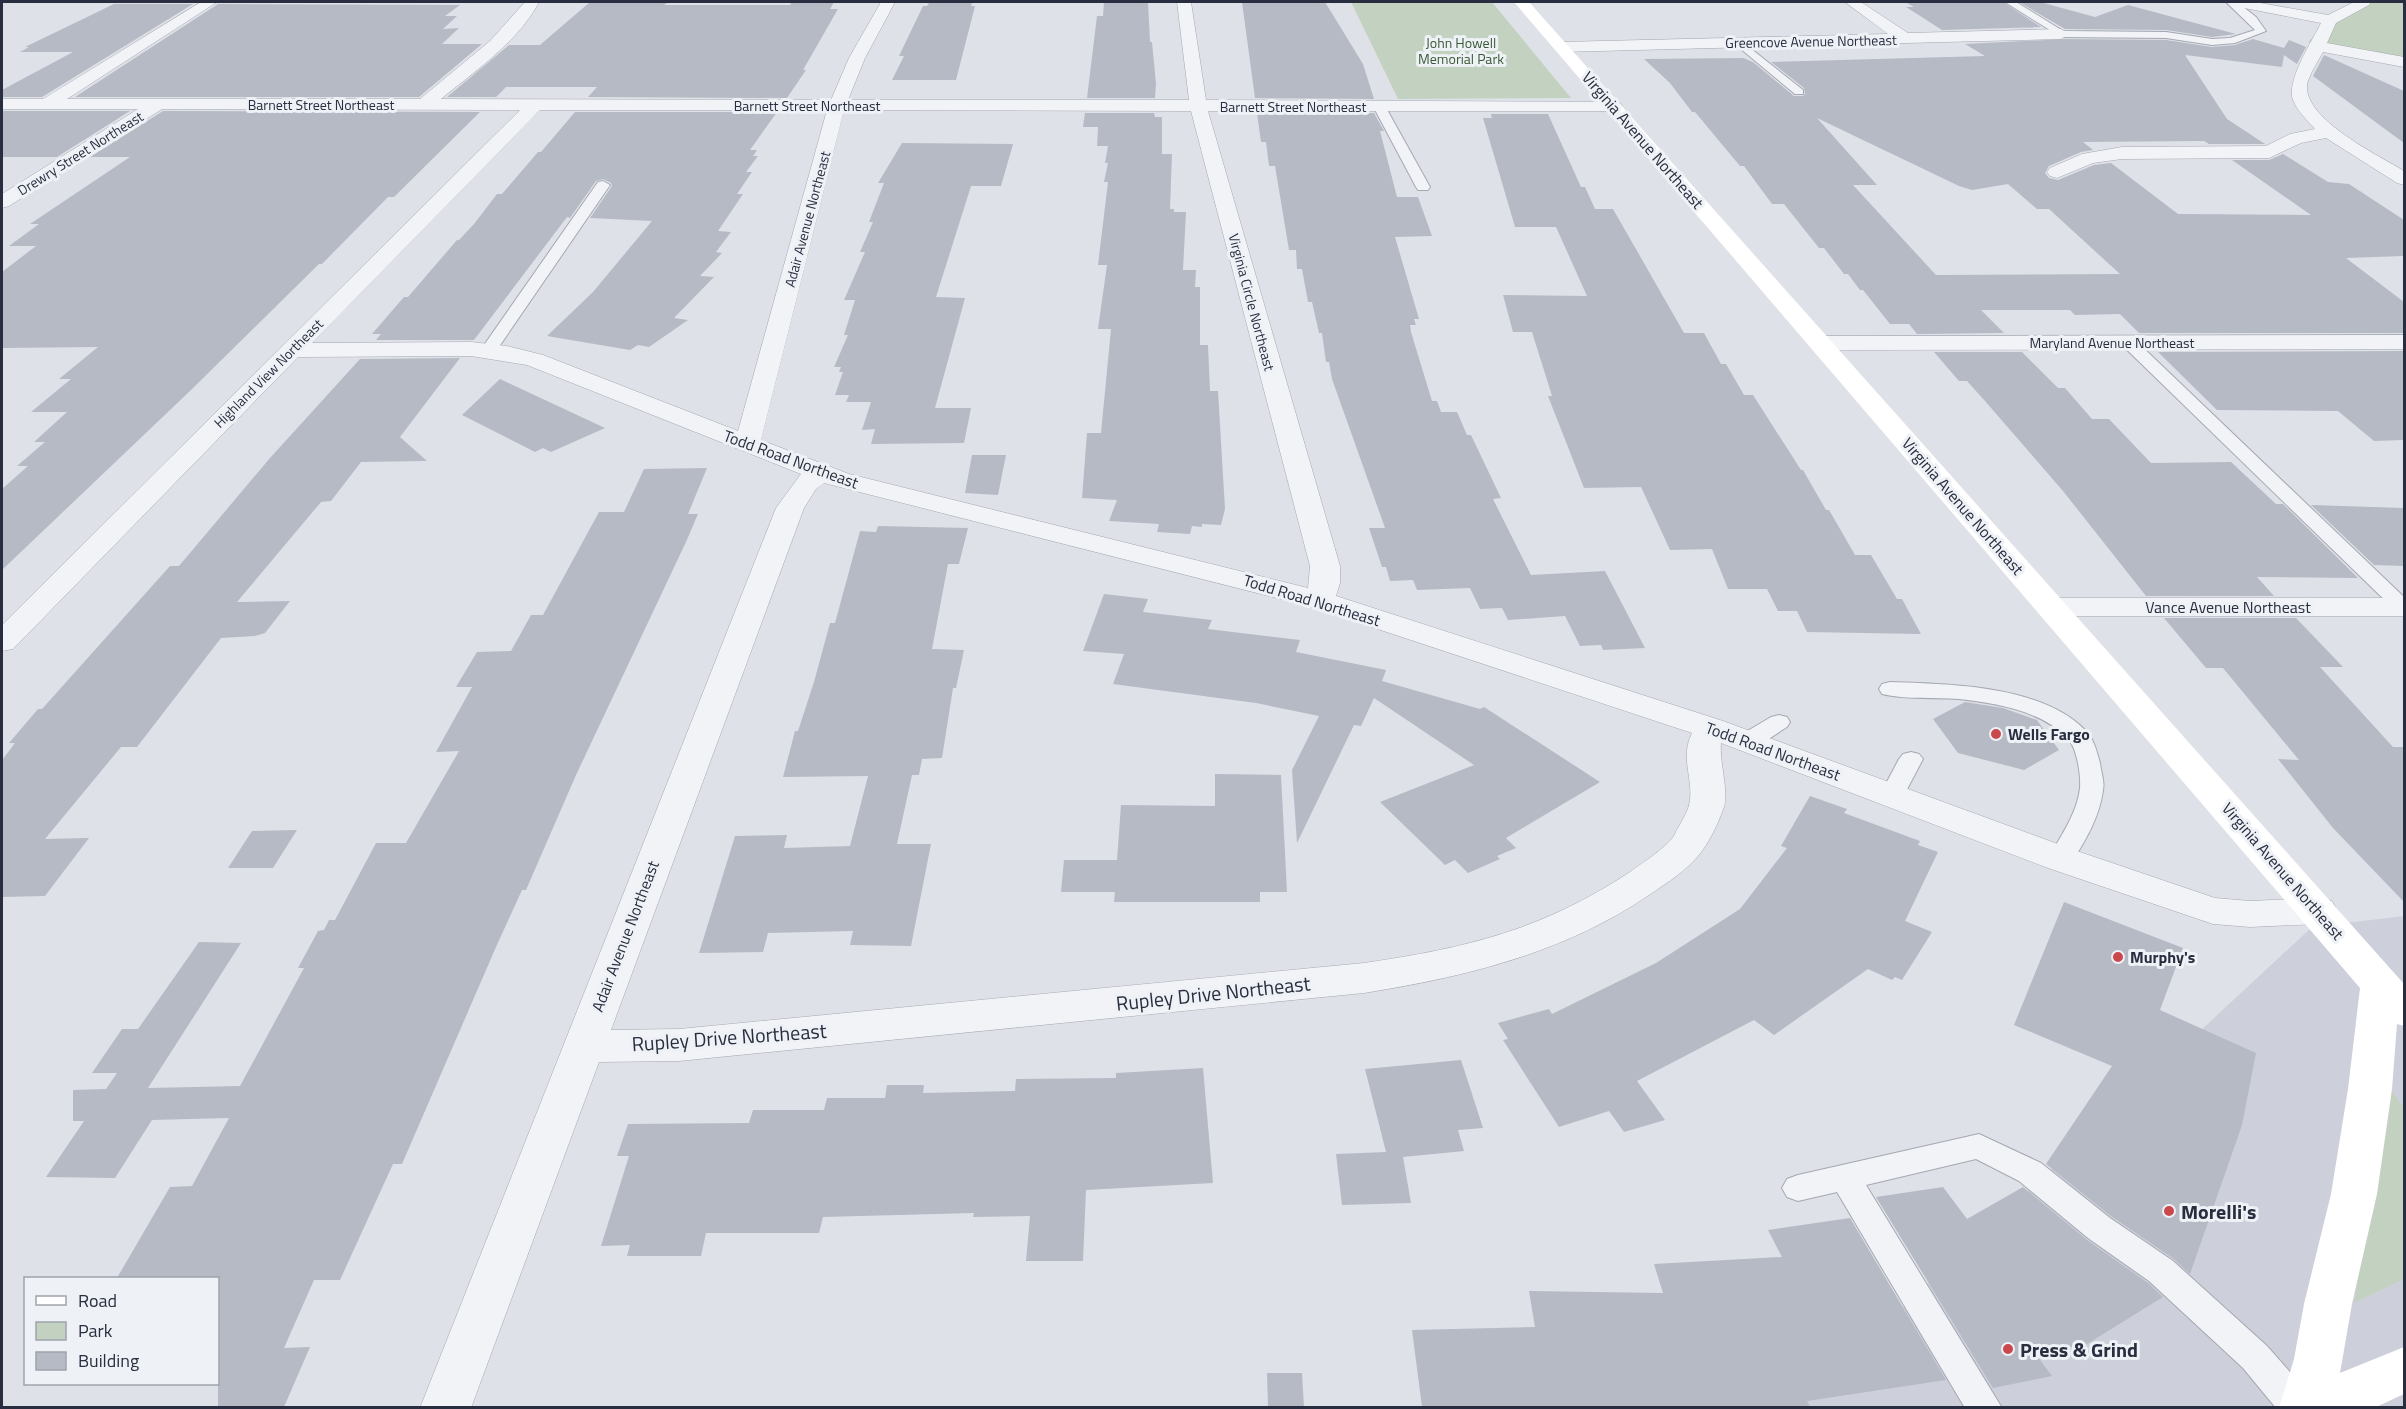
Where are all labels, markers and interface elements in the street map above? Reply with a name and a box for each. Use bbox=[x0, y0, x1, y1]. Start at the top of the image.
street label: Greencove Avenue Northeast bbox=[1725, 29, 1897, 53]
park label: John Howell Memorial Park bbox=[1418, 32, 1504, 69]
street label: Virginia Avenue Northeast bbox=[1576, 66, 1710, 214]
street label: Barnett Street Northeast bbox=[248, 94, 394, 115]
street label: Barnett Street Northeast bbox=[734, 95, 880, 116]
street label: Barnett Street Northeast bbox=[1220, 96, 1366, 117]
street label: Drewry Street Northeast bbox=[13, 106, 147, 200]
street label: Adair Avenue Northeast bbox=[779, 149, 835, 289]
street label: Virginia Circle Northeast bbox=[1224, 231, 1280, 373]
street label: Highland View Northeast bbox=[209, 314, 327, 432]
street label: Maryland Avenue Northeast bbox=[2029, 332, 2195, 353]
street label: Todd Road Northeast bbox=[720, 423, 862, 495]
street label: Virginia Avenue Northeast bbox=[1896, 432, 2030, 580]
street label: Todd Road Northeast bbox=[1241, 568, 1384, 632]
street label: Vance Avenue Northeast bbox=[2145, 595, 2311, 619]
street label: Todd Road Northeast bbox=[1702, 715, 1844, 787]
place label: Wells Fargo bbox=[2008, 722, 2090, 746]
marker: Wells Fargo bbox=[1989, 727, 2003, 741]
street label: Virginia Avenue Northeast bbox=[2216, 797, 2350, 945]
street label: Adair Avenue Northeast bbox=[585, 857, 665, 1015]
place label: Murphy's bbox=[2130, 945, 2195, 969]
marker: Murphy's bbox=[2111, 950, 2125, 964]
street label: Rupley Drive Northeast bbox=[1114, 967, 1312, 1019]
street label: Rupley Drive Northeast bbox=[631, 1015, 827, 1059]
place label: Morelli's bbox=[2181, 1196, 2257, 1227]
marker: Morelli's bbox=[2162, 1204, 2176, 1218]
legend bbox=[24, 1277, 219, 1385]
text: Road bbox=[78, 1287, 117, 1314]
text: Park bbox=[78, 1317, 113, 1344]
place label: Press & Grind bbox=[2020, 1334, 2138, 1365]
marker: Press & Grind bbox=[2001, 1342, 2015, 1356]
text: Building bbox=[78, 1347, 139, 1374]

